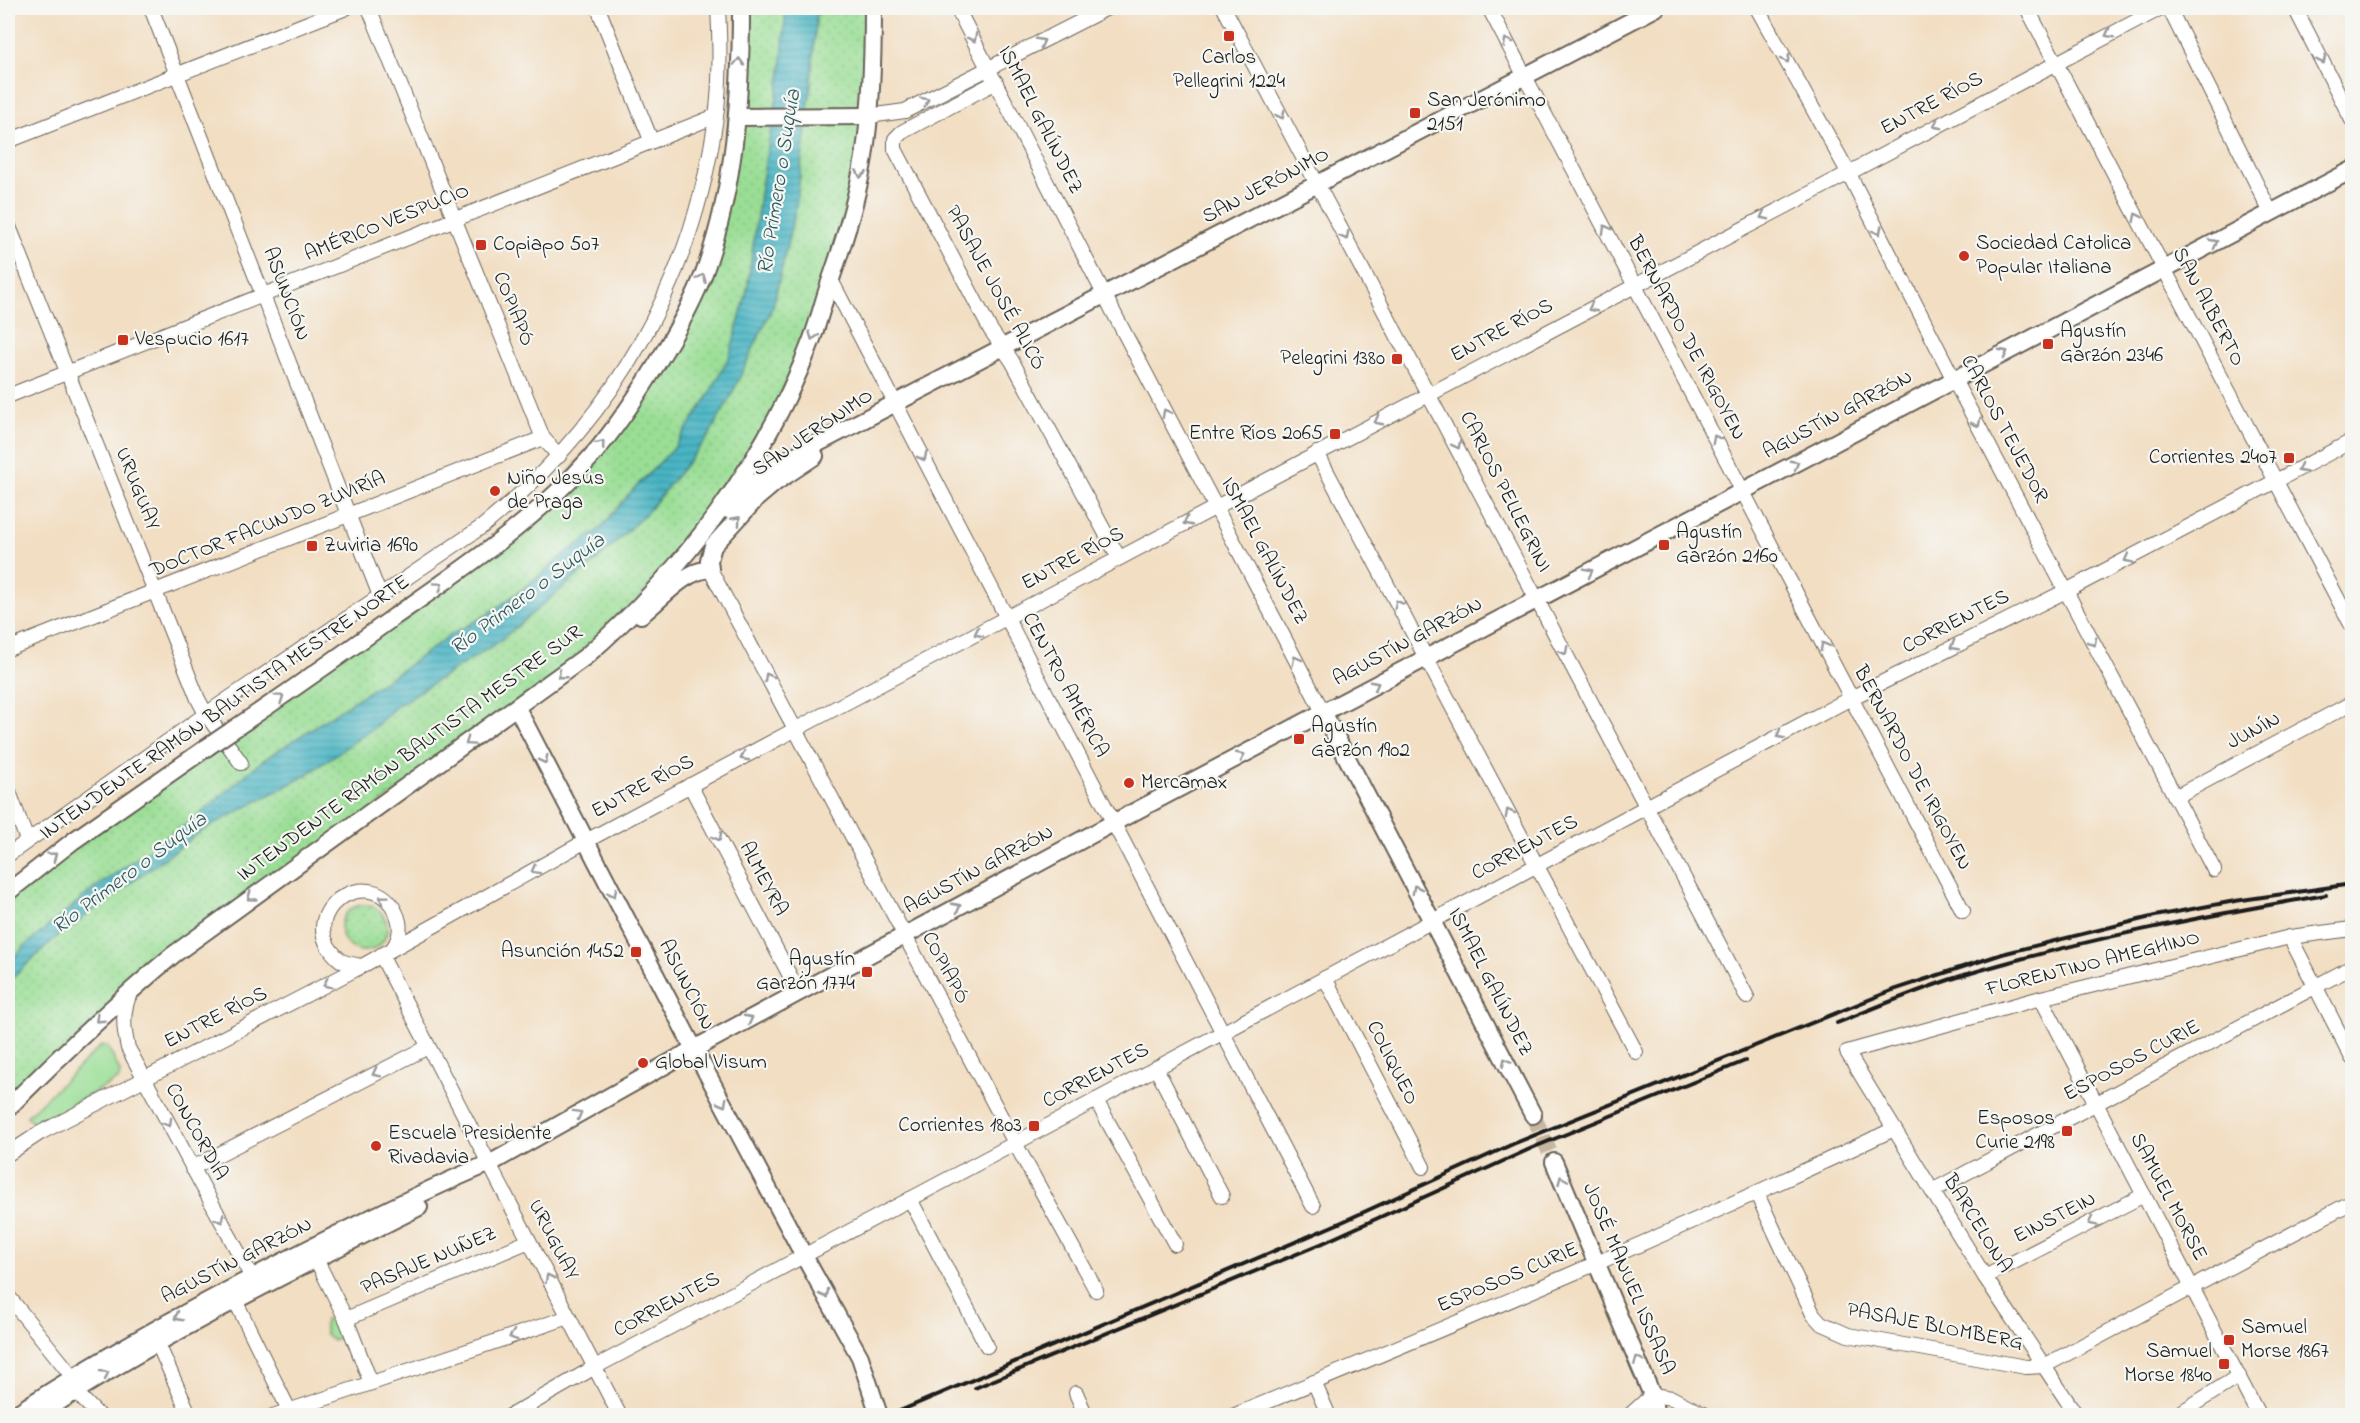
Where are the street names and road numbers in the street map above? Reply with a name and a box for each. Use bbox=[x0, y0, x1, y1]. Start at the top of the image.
street label: ISMAEL GALÍNDEZ bbox=[990, 41, 1090, 199]
street label: ENTRE RÍOS bbox=[1875, 64, 1989, 144]
street label: SAN JERÓNIMO bbox=[1197, 140, 1335, 232]
street label: AMÉRICO VESPUCIO bbox=[300, 176, 474, 270]
street label: PASAJE JOSÉ ALICÓ bbox=[937, 200, 1053, 376]
street label: BERNARDO DE IRIGOYEN bbox=[1619, 229, 1753, 446]
street label: SAN ALBERTO bbox=[2164, 242, 2252, 372]
street label: ASUNCIÓN bbox=[254, 243, 318, 345]
street label: COPIAPÓ bbox=[484, 267, 542, 351]
street label: ENTRE RÍOS bbox=[1445, 291, 1559, 371]
street label: CARLOS TEJEDOR bbox=[1952, 350, 2056, 509]
street label: AGUSTÍN GARZÓN bbox=[1758, 363, 1918, 467]
street label: SAN JERÓNIMO bbox=[747, 381, 879, 485]
street label: CARLOS PELLEGRINI bbox=[1451, 406, 1559, 578]
street label: URUGUAY bbox=[107, 443, 167, 535]
street label: DOCTOR FACUNDO ZUVIRÍA bbox=[145, 464, 390, 586]
street label: ISMAEL GALÍNDEZ bbox=[1213, 472, 1315, 630]
street label: ENTRE RÍOS bbox=[1016, 519, 1130, 599]
street label: INTENDENTE RAMÓN BAUTISTA MESTRE NORTE bbox=[34, 568, 416, 848]
street label: CORRIENTES bbox=[1897, 582, 2015, 662]
street label: AGUSTÍN GARZÓN bbox=[1328, 590, 1488, 694]
street label: CENTRO AMÉRICA bbox=[1014, 607, 1116, 763]
street label: INTENDENTE RAMÓN BAUTISTA MESTRE SUR bbox=[231, 618, 589, 890]
street label: BERNARDO DE IRIGOYEN bbox=[1845, 659, 1979, 876]
street label: JUNÍN bbox=[2222, 704, 2286, 758]
street label: ENTRE RÍOS bbox=[586, 747, 700, 827]
street label: CORRIENTES bbox=[1466, 807, 1584, 889]
street label: AGUSTÍN GARZÓN bbox=[899, 818, 1059, 922]
street label: ALMEYRA bbox=[731, 836, 795, 922]
street label: ISMAEL GALÍNDEZ bbox=[1440, 903, 1540, 1061]
street label: FLORENTINO AMEGHINO bbox=[1982, 923, 2203, 1005]
street label: COPIAPÓ bbox=[913, 926, 977, 1010]
street label: ASUNCIÓN bbox=[650, 934, 722, 1036]
street label: ENTRE RÍOS bbox=[159, 979, 273, 1057]
street label: ESPOSOS CURIE bbox=[2058, 1012, 2206, 1110]
street label: COLIQUEO bbox=[1358, 1016, 1426, 1110]
street label: CORRIENTES bbox=[1037, 1035, 1155, 1117]
street label: CONCORDIA bbox=[157, 1078, 235, 1186]
street label: SAMUEL MORSE bbox=[2122, 1128, 2214, 1266]
street label: BARCELONA bbox=[1934, 1168, 2019, 1279]
street label: JOSÉ MANUEL ISSASA bbox=[1574, 1178, 1682, 1380]
street label: EINSTEIN bbox=[2008, 1184, 2102, 1252]
street label: URUGUAY bbox=[520, 1194, 586, 1286]
street label: AGUSTÍN GARZÓN bbox=[156, 1210, 318, 1312]
street label: PASAJE NUÑEZ bbox=[357, 1219, 501, 1303]
street label: ESPOSOS CURIE bbox=[1433, 1235, 1583, 1321]
street label: CORRIENTES bbox=[608, 1264, 726, 1346]
street label: PASAJE BLOMBERG bbox=[1844, 1295, 2026, 1359]

